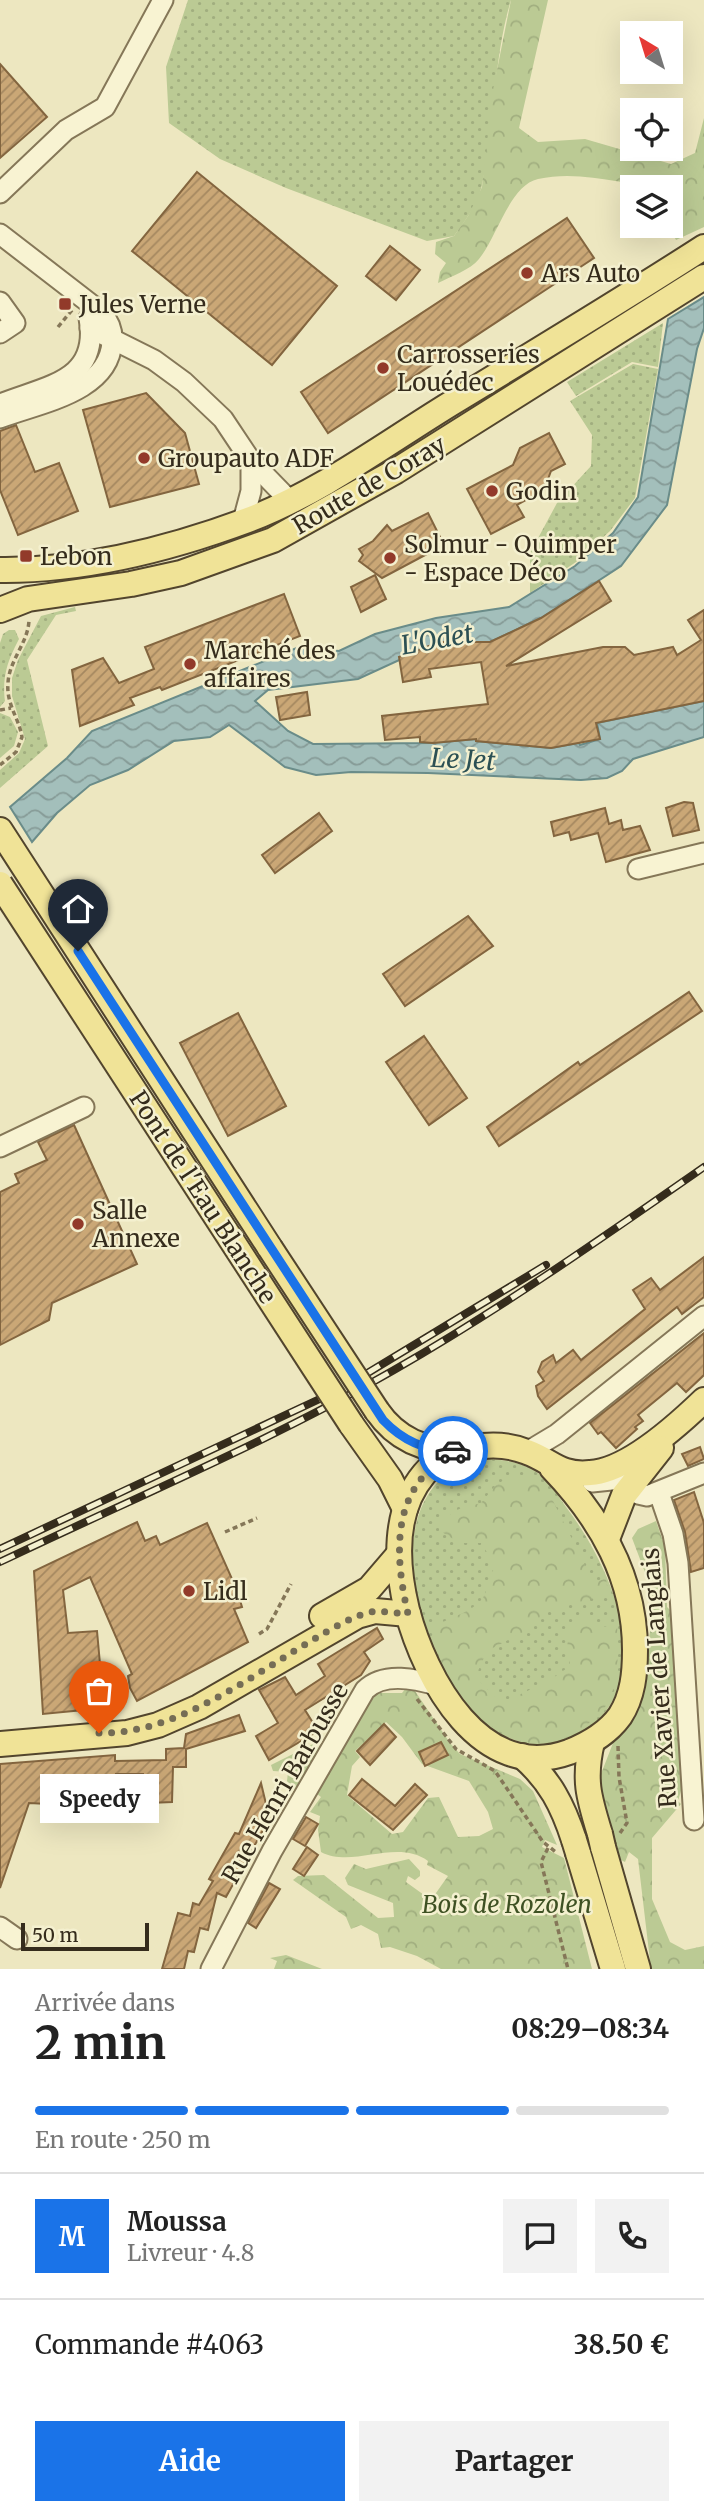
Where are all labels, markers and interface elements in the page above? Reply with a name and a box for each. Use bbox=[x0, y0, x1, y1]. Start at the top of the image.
north arrow bbox=[620, 21, 682, 84]
map controls bbox=[620, 21, 683, 238]
button: locate bbox=[620, 98, 683, 161]
button: layers bbox=[620, 175, 683, 238]
place label: Ars Auto bbox=[540, 258, 640, 289]
marker: Ars Auto bbox=[519, 265, 535, 281]
place label: Jules Verne bbox=[78, 289, 206, 320]
marker: Jules Verne bbox=[57, 296, 73, 312]
place label: Carrosseries Louédec bbox=[397, 339, 540, 398]
marker: Carrosseries Louédec bbox=[375, 360, 391, 376]
street label: Route de Coray bbox=[287, 429, 451, 541]
place label: Groupauto ADF bbox=[158, 443, 334, 474]
marker: Groupauto ADF bbox=[136, 450, 152, 466]
place label: Godin bbox=[506, 476, 577, 507]
marker: Godin bbox=[484, 483, 500, 499]
place label: Solmur - Quimper - Espace Déco bbox=[404, 529, 617, 588]
place label: Lebon bbox=[40, 541, 113, 572]
marker: Lebon bbox=[18, 548, 34, 564]
marker: Solmur - Quimper - Espace Déco bbox=[382, 550, 398, 566]
water label: L'Odet bbox=[398, 616, 477, 662]
place label: Marché des affaires bbox=[204, 635, 336, 694]
marker: Marché des affaires bbox=[182, 656, 198, 672]
water label: Le Jet bbox=[430, 741, 497, 777]
pin bbox=[48, 879, 108, 951]
icon: home bbox=[59, 890, 97, 928]
street label: Pont de l'Eau Blanche bbox=[123, 1085, 283, 1309]
place label: Salle Annexe bbox=[91, 1195, 180, 1254]
marker: Salle Annexe bbox=[70, 1216, 86, 1232]
courier bbox=[418, 1416, 488, 1486]
icon: car bbox=[434, 1432, 472, 1470]
street label: Rue Xavier de Langlais bbox=[634, 1547, 684, 1809]
place label: Lidl bbox=[203, 1576, 247, 1607]
marker: Lidl bbox=[181, 1583, 197, 1599]
pin bbox=[69, 1661, 129, 1733]
icon: bag bbox=[80, 1672, 118, 1710]
street label: Rue Henri Barbusse bbox=[215, 1677, 355, 1889]
callout: Speedy bbox=[40, 1775, 158, 1824]
text: Speedy bbox=[59, 1784, 140, 1813]
park label: Bois de Rozolen bbox=[422, 1889, 592, 1920]
scale bar bbox=[21, 1920, 149, 1952]
text: 50 m bbox=[32, 1923, 78, 1947]
text: Arrivée dans bbox=[35, 1988, 175, 2017]
text: 08:29–08:34 bbox=[511, 2012, 669, 2045]
text: 2 min bbox=[35, 2014, 166, 2072]
text: En route · 250 m bbox=[35, 2125, 211, 2154]
button: chat bbox=[503, 2199, 577, 2273]
button: phone bbox=[595, 2199, 669, 2273]
text: Moussa bbox=[127, 2205, 227, 2238]
text: M bbox=[59, 2220, 85, 2253]
text: Livreur · 4.8 bbox=[127, 2238, 255, 2267]
text: Commande #4063 bbox=[35, 2328, 264, 2361]
text: 38.50 € bbox=[574, 2328, 669, 2361]
button: Aide bbox=[35, 2421, 345, 2501]
button: Partager bbox=[359, 2421, 669, 2501]

